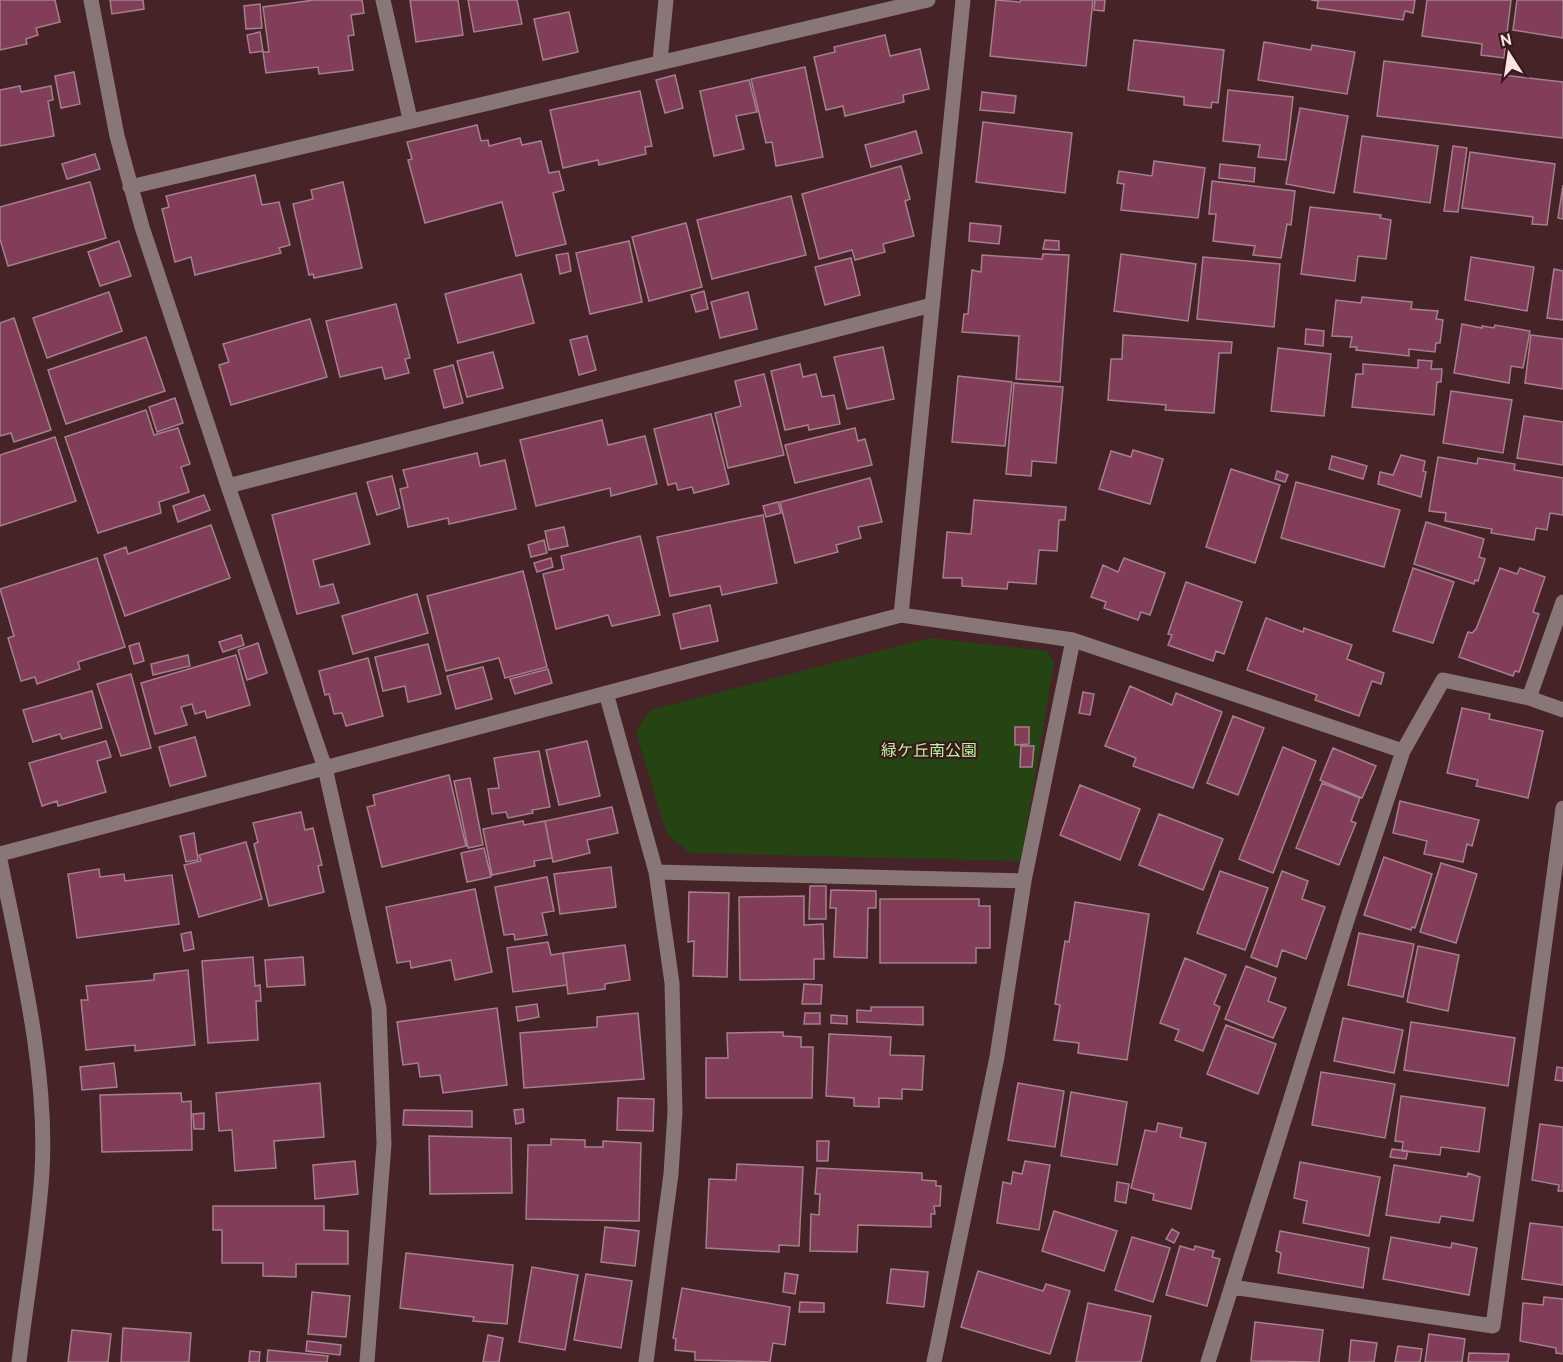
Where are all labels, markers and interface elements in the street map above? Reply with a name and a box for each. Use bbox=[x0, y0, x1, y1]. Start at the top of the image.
north arrow bbox=[1479, 24, 1539, 84]
text: N bbox=[1499, 30, 1514, 52]
park label: 緑ケ丘南公園 bbox=[881, 742, 977, 762]

